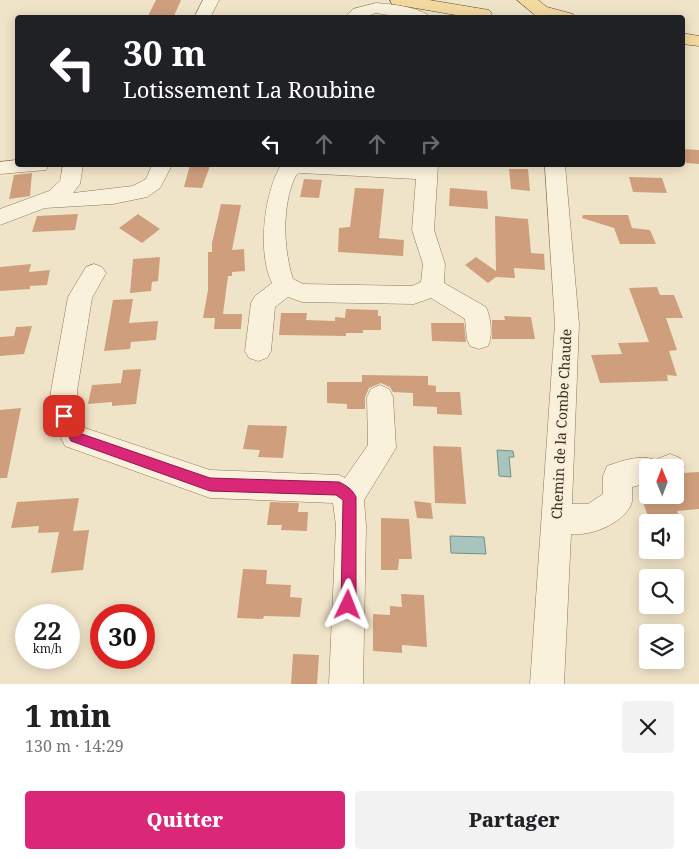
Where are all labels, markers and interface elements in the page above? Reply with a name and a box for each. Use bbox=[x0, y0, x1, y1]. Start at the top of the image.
text: 30 m bbox=[123, 29, 206, 76]
icon: left bbox=[40, 35, 105, 100]
text: Lotissement La Roubine bbox=[123, 74, 375, 104]
icon: left bbox=[257, 130, 285, 158]
icon: ahead bbox=[310, 130, 338, 158]
icon: ahead bbox=[363, 130, 391, 158]
icon: right bbox=[416, 130, 444, 158]
street label: Chemin de la Combe Chaude bbox=[547, 328, 575, 520]
pin bbox=[43, 395, 85, 437]
icon: arrive bbox=[50, 402, 78, 430]
north arrow bbox=[639, 459, 684, 504]
map controls bbox=[639, 459, 684, 669]
button: sound bbox=[639, 514, 684, 559]
button: search bbox=[639, 569, 684, 614]
position arrow bbox=[321, 578, 373, 630]
speed limit sign: 30 bbox=[90, 604, 155, 669]
text: 22 bbox=[33, 613, 62, 647]
button: layers bbox=[639, 624, 684, 669]
text: km/h bbox=[33, 640, 62, 657]
text: 1 min bbox=[25, 695, 111, 736]
button: close bbox=[622, 701, 674, 753]
text: 130 m · 14:29 bbox=[25, 735, 124, 757]
button: Quitter bbox=[25, 791, 345, 849]
button: Partager bbox=[355, 791, 674, 849]

